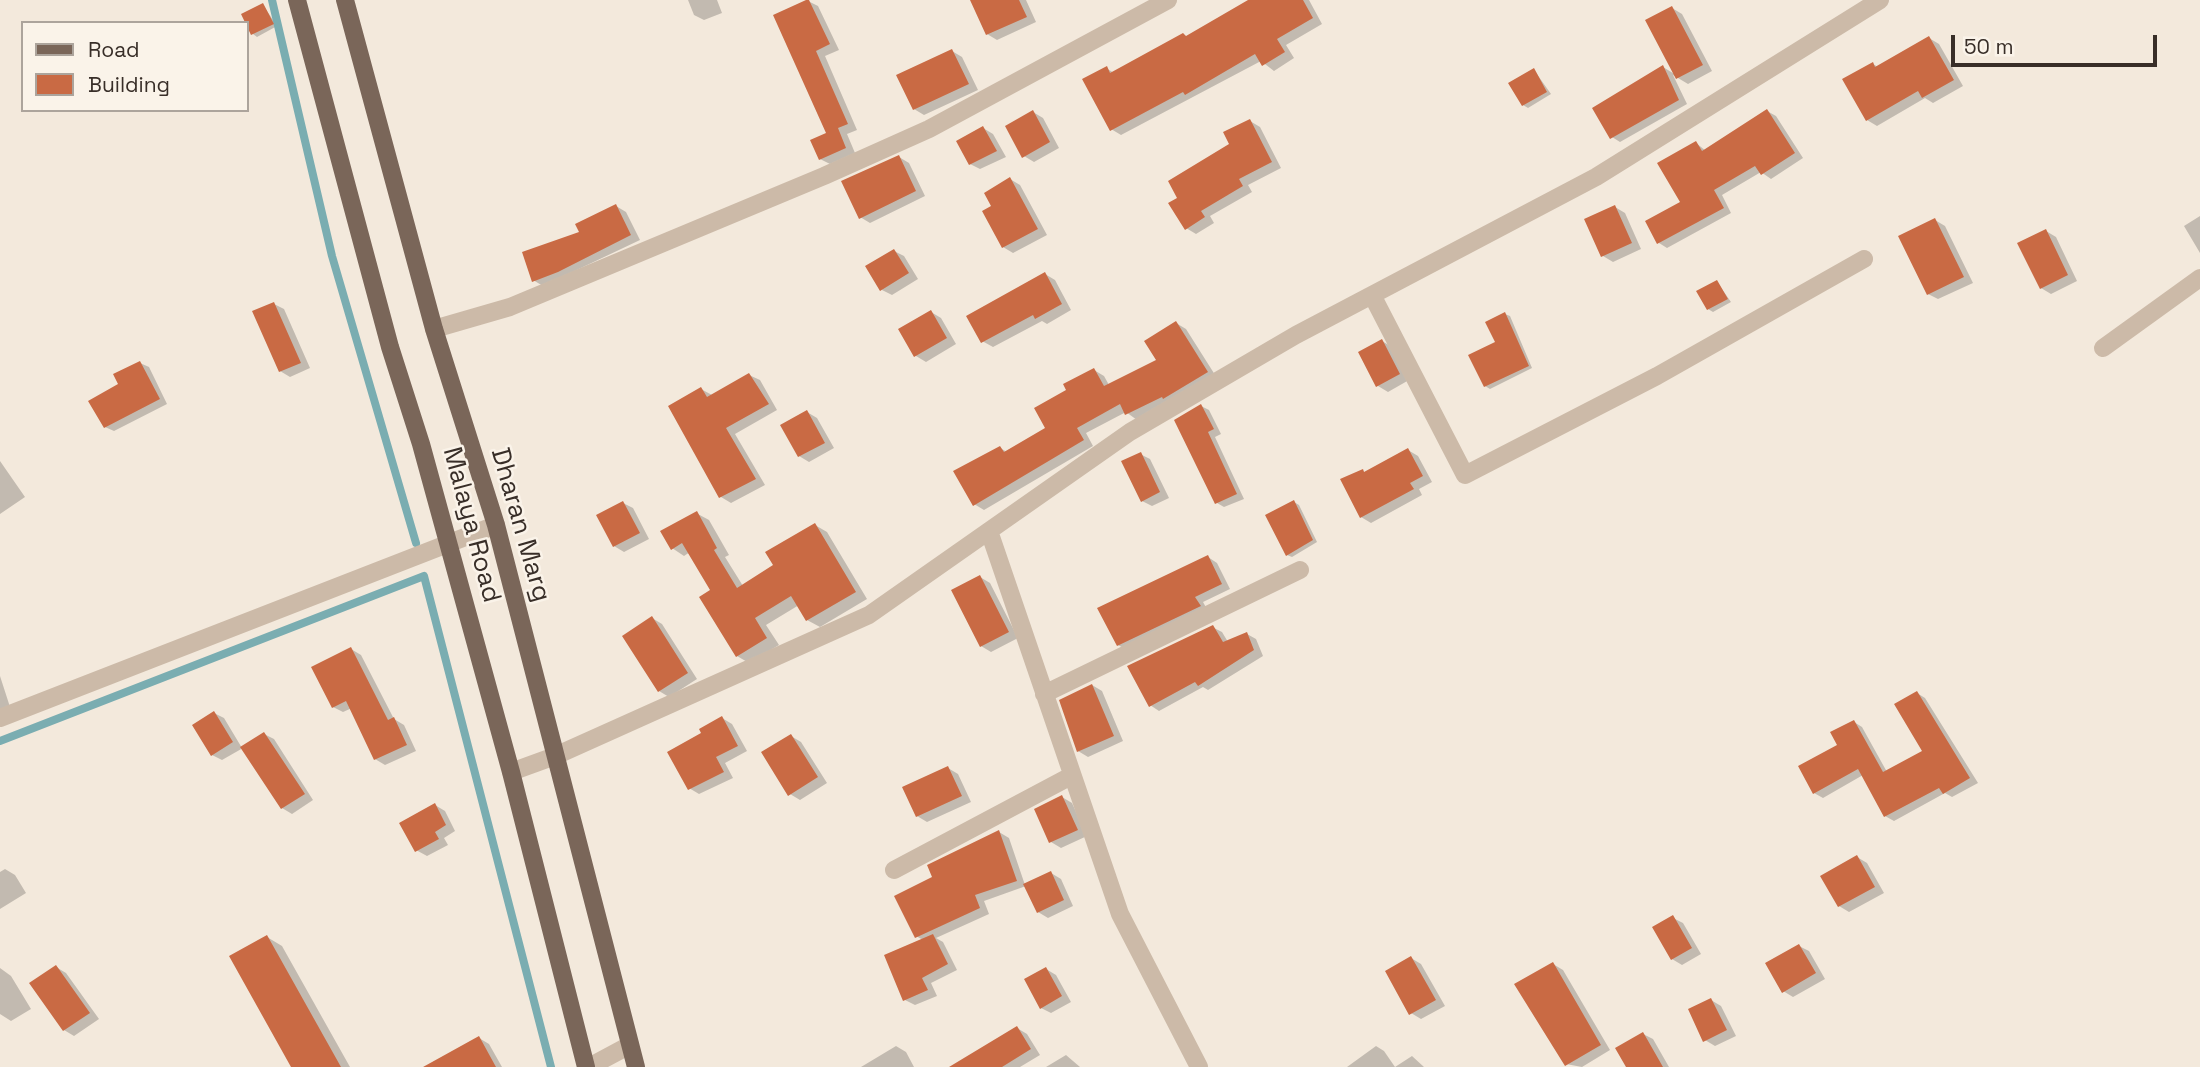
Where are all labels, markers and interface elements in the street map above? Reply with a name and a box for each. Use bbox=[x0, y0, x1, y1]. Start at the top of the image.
legend bbox=[21, 21, 248, 112]
scale bar bbox=[1955, 21, 2162, 65]
text: 50 m bbox=[1964, 33, 2014, 60]
text: Road bbox=[88, 36, 140, 63]
text: Building bbox=[88, 71, 170, 98]
street label: Malaya Road bbox=[435, 444, 507, 606]
street label: Dharan Marg bbox=[483, 445, 557, 605]

